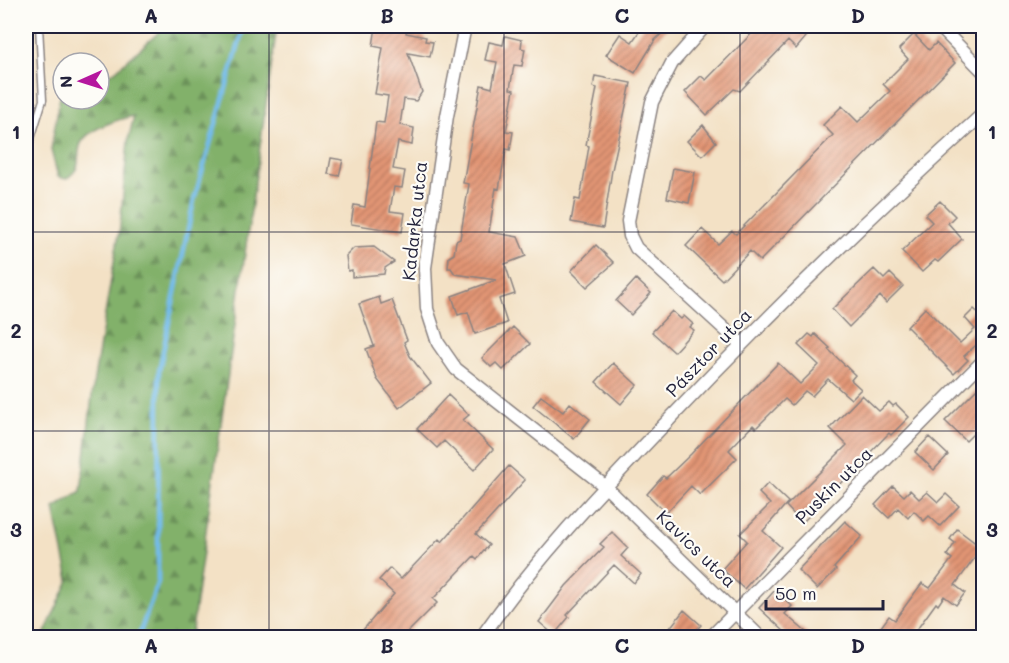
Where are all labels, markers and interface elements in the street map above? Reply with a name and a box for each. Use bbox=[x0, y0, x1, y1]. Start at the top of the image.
text: A bbox=[144, 2, 158, 28]
text: B bbox=[380, 2, 394, 28]
text: C bbox=[615, 2, 630, 28]
text: D bbox=[851, 2, 865, 28]
north arrow bbox=[51, 51, 111, 111]
text: N bbox=[55, 75, 76, 88]
text: 1 bbox=[12, 118, 20, 144]
text: 1 bbox=[988, 118, 996, 144]
street label: Kadarka utca bbox=[396, 160, 432, 282]
street label: Pásztor utca bbox=[660, 303, 756, 402]
text: 2 bbox=[10, 317, 22, 343]
text: 2 bbox=[986, 317, 998, 343]
street label: Puskin utca bbox=[789, 441, 877, 529]
street label: Kavics utca bbox=[652, 504, 742, 592]
text: 3 bbox=[10, 516, 22, 542]
text: 3 bbox=[986, 516, 998, 542]
scale bar bbox=[766, 573, 883, 611]
text: 50 m bbox=[775, 581, 817, 605]
text: A bbox=[144, 632, 158, 658]
text: B bbox=[380, 632, 394, 658]
text: C bbox=[615, 632, 630, 658]
text: D bbox=[851, 632, 865, 658]

